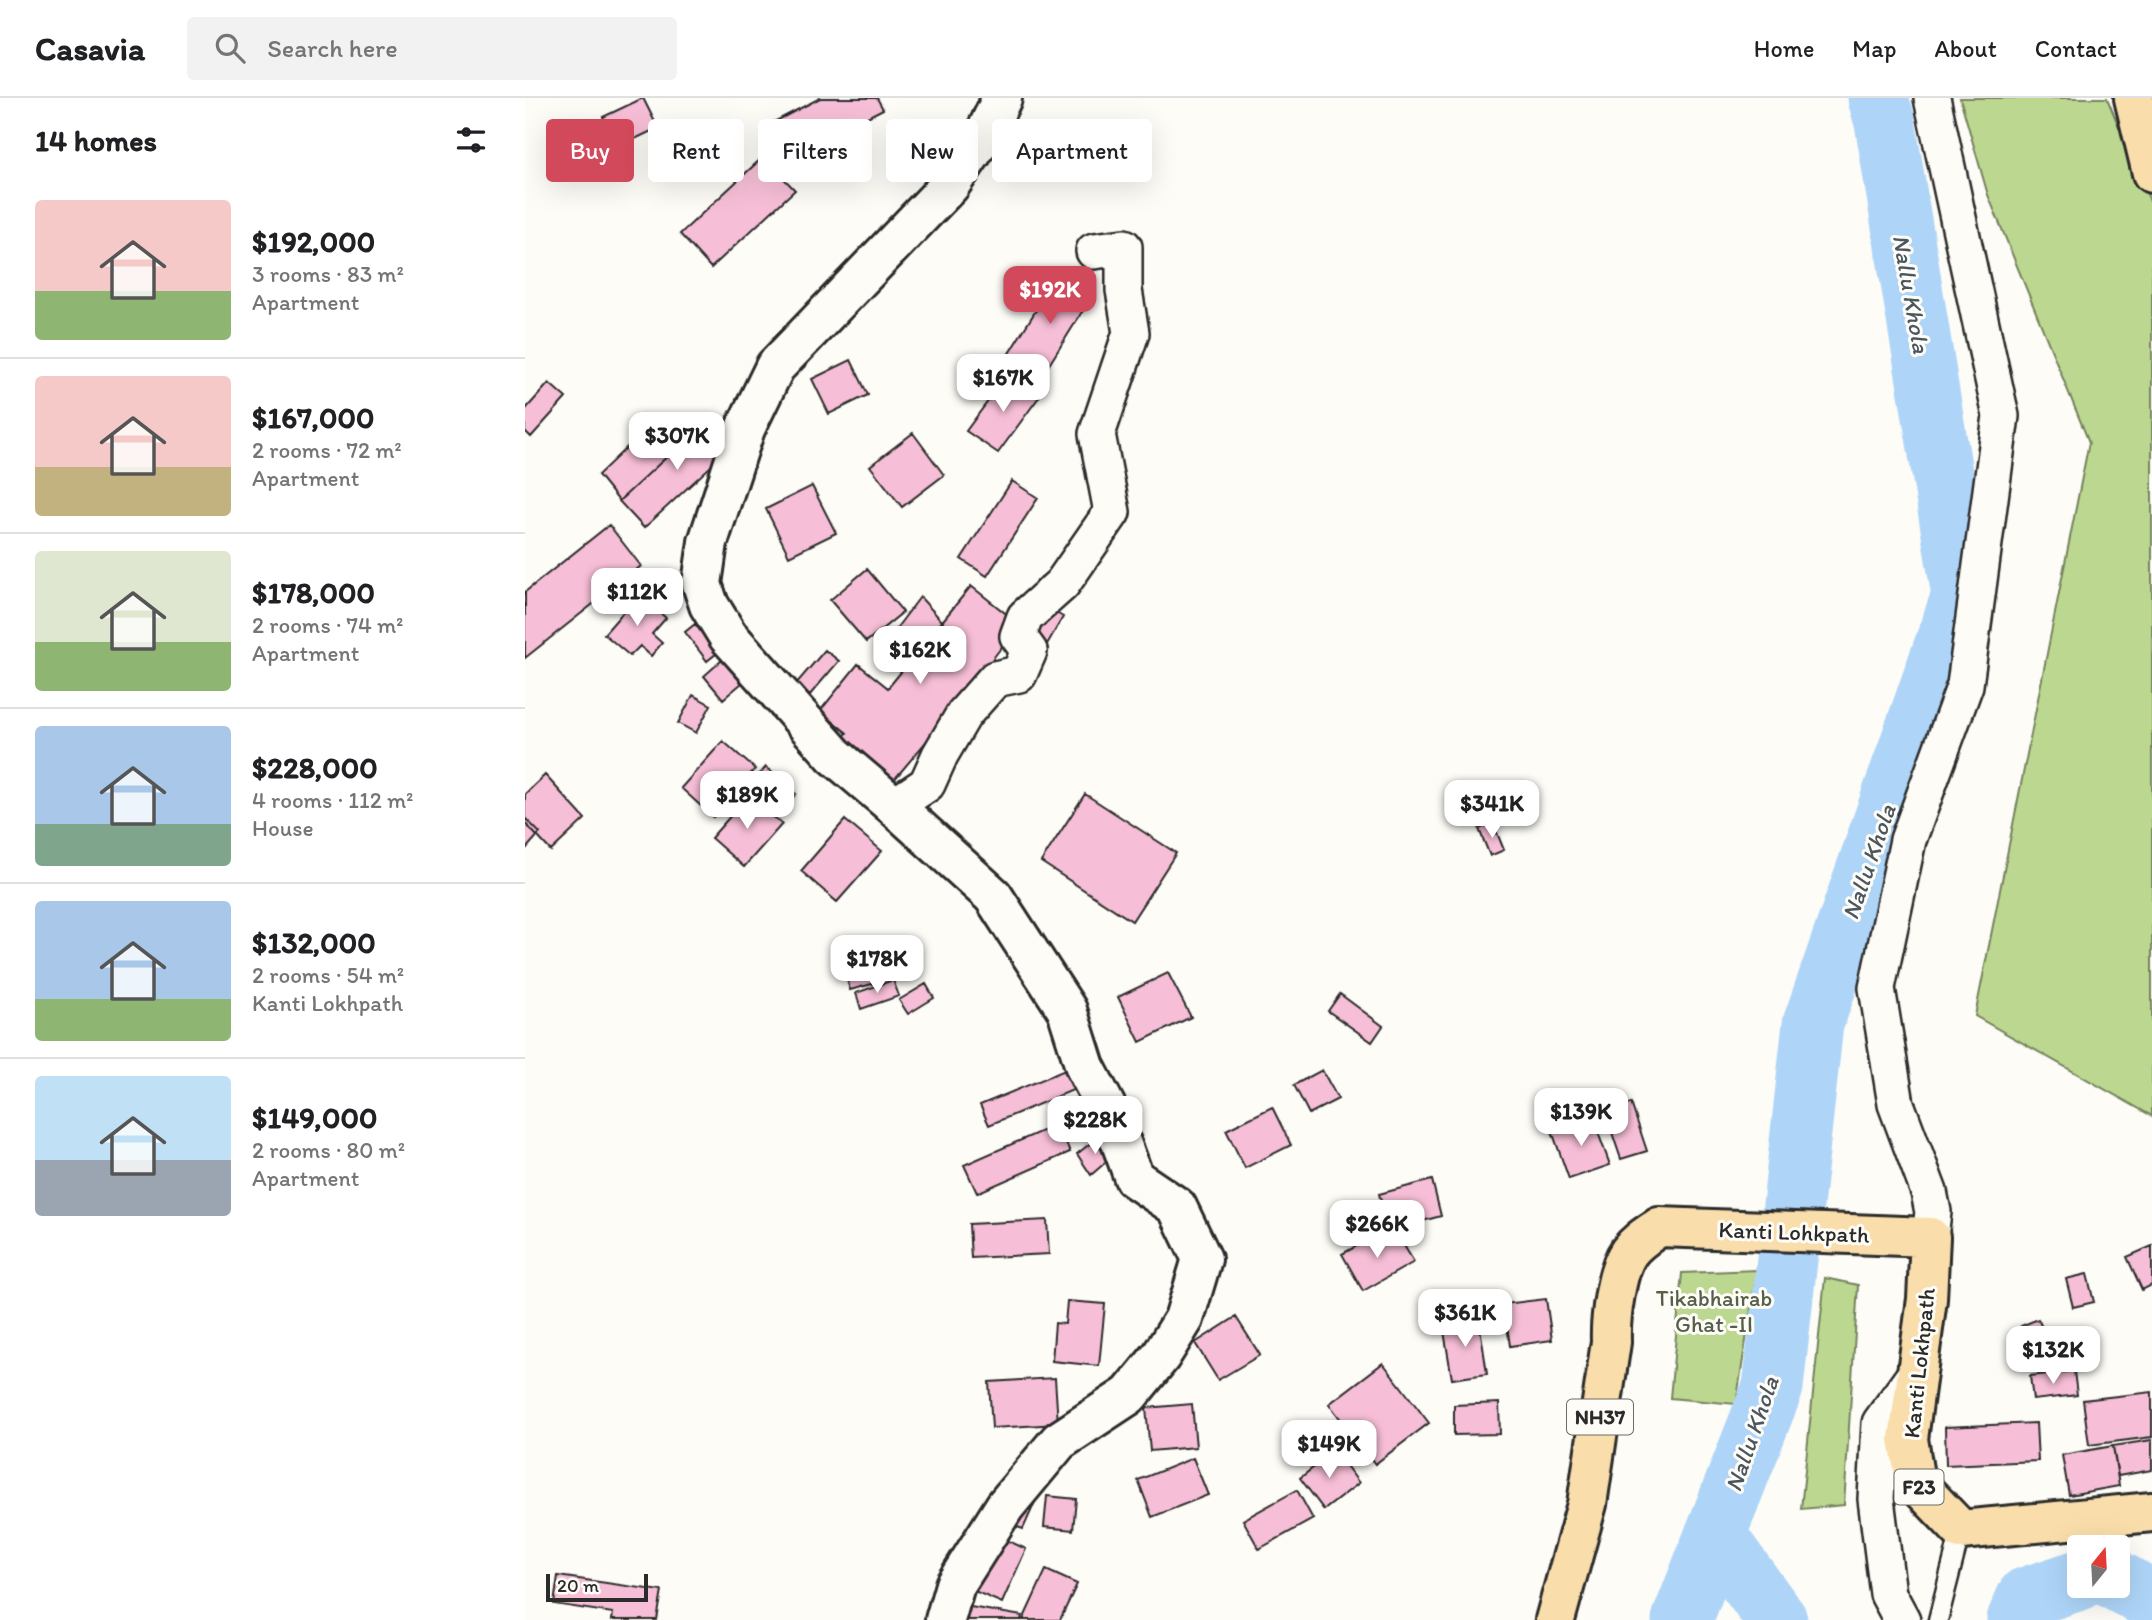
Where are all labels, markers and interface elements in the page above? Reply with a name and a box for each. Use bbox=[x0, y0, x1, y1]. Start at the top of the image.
search box bbox=[187, 17, 677, 80]
text: Casavia bbox=[35, 29, 145, 68]
icon: search bbox=[211, 29, 249, 67]
text: Search here bbox=[267, 32, 398, 64]
text: Home bbox=[1754, 34, 1814, 63]
text: Map bbox=[1852, 34, 1896, 63]
text: About bbox=[1934, 34, 1997, 63]
text: Contact bbox=[2035, 34, 2117, 63]
chip: Buy bbox=[546, 119, 634, 182]
chip: Rent bbox=[648, 119, 744, 182]
chip: Filters bbox=[758, 119, 872, 182]
chip: New bbox=[886, 119, 978, 182]
chip: Apartment bbox=[992, 119, 1152, 182]
icon: filters bbox=[452, 121, 490, 159]
text: 14 homes bbox=[35, 122, 157, 159]
text: $192,000 bbox=[252, 223, 375, 260]
icon: home bbox=[91, 228, 175, 312]
water label: Nallu Khola bbox=[1887, 232, 1936, 356]
text: 3 rooms · 83 m² bbox=[252, 260, 404, 288]
pin: $192K bbox=[1001, 266, 1099, 326]
text: $192K bbox=[1019, 275, 1081, 303]
text: Apartment bbox=[252, 288, 359, 316]
pin: $167K bbox=[954, 354, 1052, 414]
text: $167K bbox=[973, 363, 1033, 391]
text: $167,000 bbox=[252, 399, 374, 436]
icon: home bbox=[91, 404, 175, 488]
pin: $307K bbox=[628, 412, 726, 472]
text: $307K bbox=[645, 421, 709, 449]
text: 2 rooms · 72 m² bbox=[252, 436, 402, 464]
text: Apartment bbox=[252, 464, 359, 492]
pin: $112K bbox=[588, 568, 686, 628]
text: $178,000 bbox=[252, 574, 375, 611]
text: $112K bbox=[607, 577, 667, 605]
icon: home bbox=[91, 579, 175, 663]
text: 2 rooms · 74 m² bbox=[252, 611, 404, 639]
pin: $162K bbox=[871, 626, 969, 686]
text: $162K bbox=[889, 635, 951, 663]
text: Apartment bbox=[252, 639, 359, 667]
text: $228,000 bbox=[252, 749, 378, 786]
icon: home bbox=[91, 754, 175, 838]
pin: $189K bbox=[698, 772, 796, 831]
text: $189K bbox=[716, 780, 778, 808]
pin: $341K bbox=[1443, 780, 1541, 840]
text: 4 rooms · 112 m² bbox=[252, 786, 413, 814]
text: $341K bbox=[1460, 789, 1524, 817]
water label: Nallu Khola bbox=[1835, 800, 1902, 923]
text: House bbox=[252, 814, 314, 842]
text: $132,000 bbox=[252, 924, 376, 961]
icon: home bbox=[91, 929, 175, 1013]
pin: $178K bbox=[828, 936, 926, 995]
text: $178K bbox=[846, 944, 908, 972]
text: 2 rooms · 54 m² bbox=[252, 961, 404, 989]
text: Kanti Lokhpath bbox=[252, 989, 403, 1017]
pin: $139K bbox=[1532, 1088, 1630, 1148]
pin: $228K bbox=[1046, 1096, 1144, 1156]
text: $139K bbox=[1550, 1097, 1612, 1125]
text: $149,000 bbox=[252, 1099, 377, 1136]
icon: home bbox=[91, 1104, 175, 1188]
text: $228K bbox=[1063, 1105, 1127, 1133]
text: 2 rooms · 80 m² bbox=[252, 1136, 405, 1164]
text: Apartment bbox=[252, 1164, 359, 1192]
pin: $266K bbox=[1328, 1200, 1426, 1260]
text: $266K bbox=[1346, 1209, 1408, 1237]
street label: Kanti Lohkpath bbox=[1718, 1215, 1871, 1249]
park label: Tikabhairab Ghat -II bbox=[1656, 1284, 1772, 1338]
street label: Kanti Lokhpath bbox=[1897, 1286, 1941, 1440]
pin: $361K bbox=[1416, 1290, 1514, 1349]
text: $361K bbox=[1434, 1298, 1496, 1326]
pin: $132K bbox=[2004, 1326, 2102, 1386]
text: $132K bbox=[2022, 1335, 2084, 1363]
water label: Nallu Khola bbox=[1718, 1372, 1785, 1495]
road number: NH37 bbox=[1567, 1400, 1633, 1434]
pin: $149K bbox=[1280, 1420, 1378, 1480]
text: $149K bbox=[1298, 1429, 1360, 1457]
road number: F23 bbox=[1895, 1470, 1943, 1504]
north arrow bbox=[2067, 1535, 2130, 1598]
map controls bbox=[2067, 1535, 2130, 1598]
scale bar bbox=[546, 1571, 647, 1603]
text: 20 m bbox=[557, 1574, 599, 1597]

